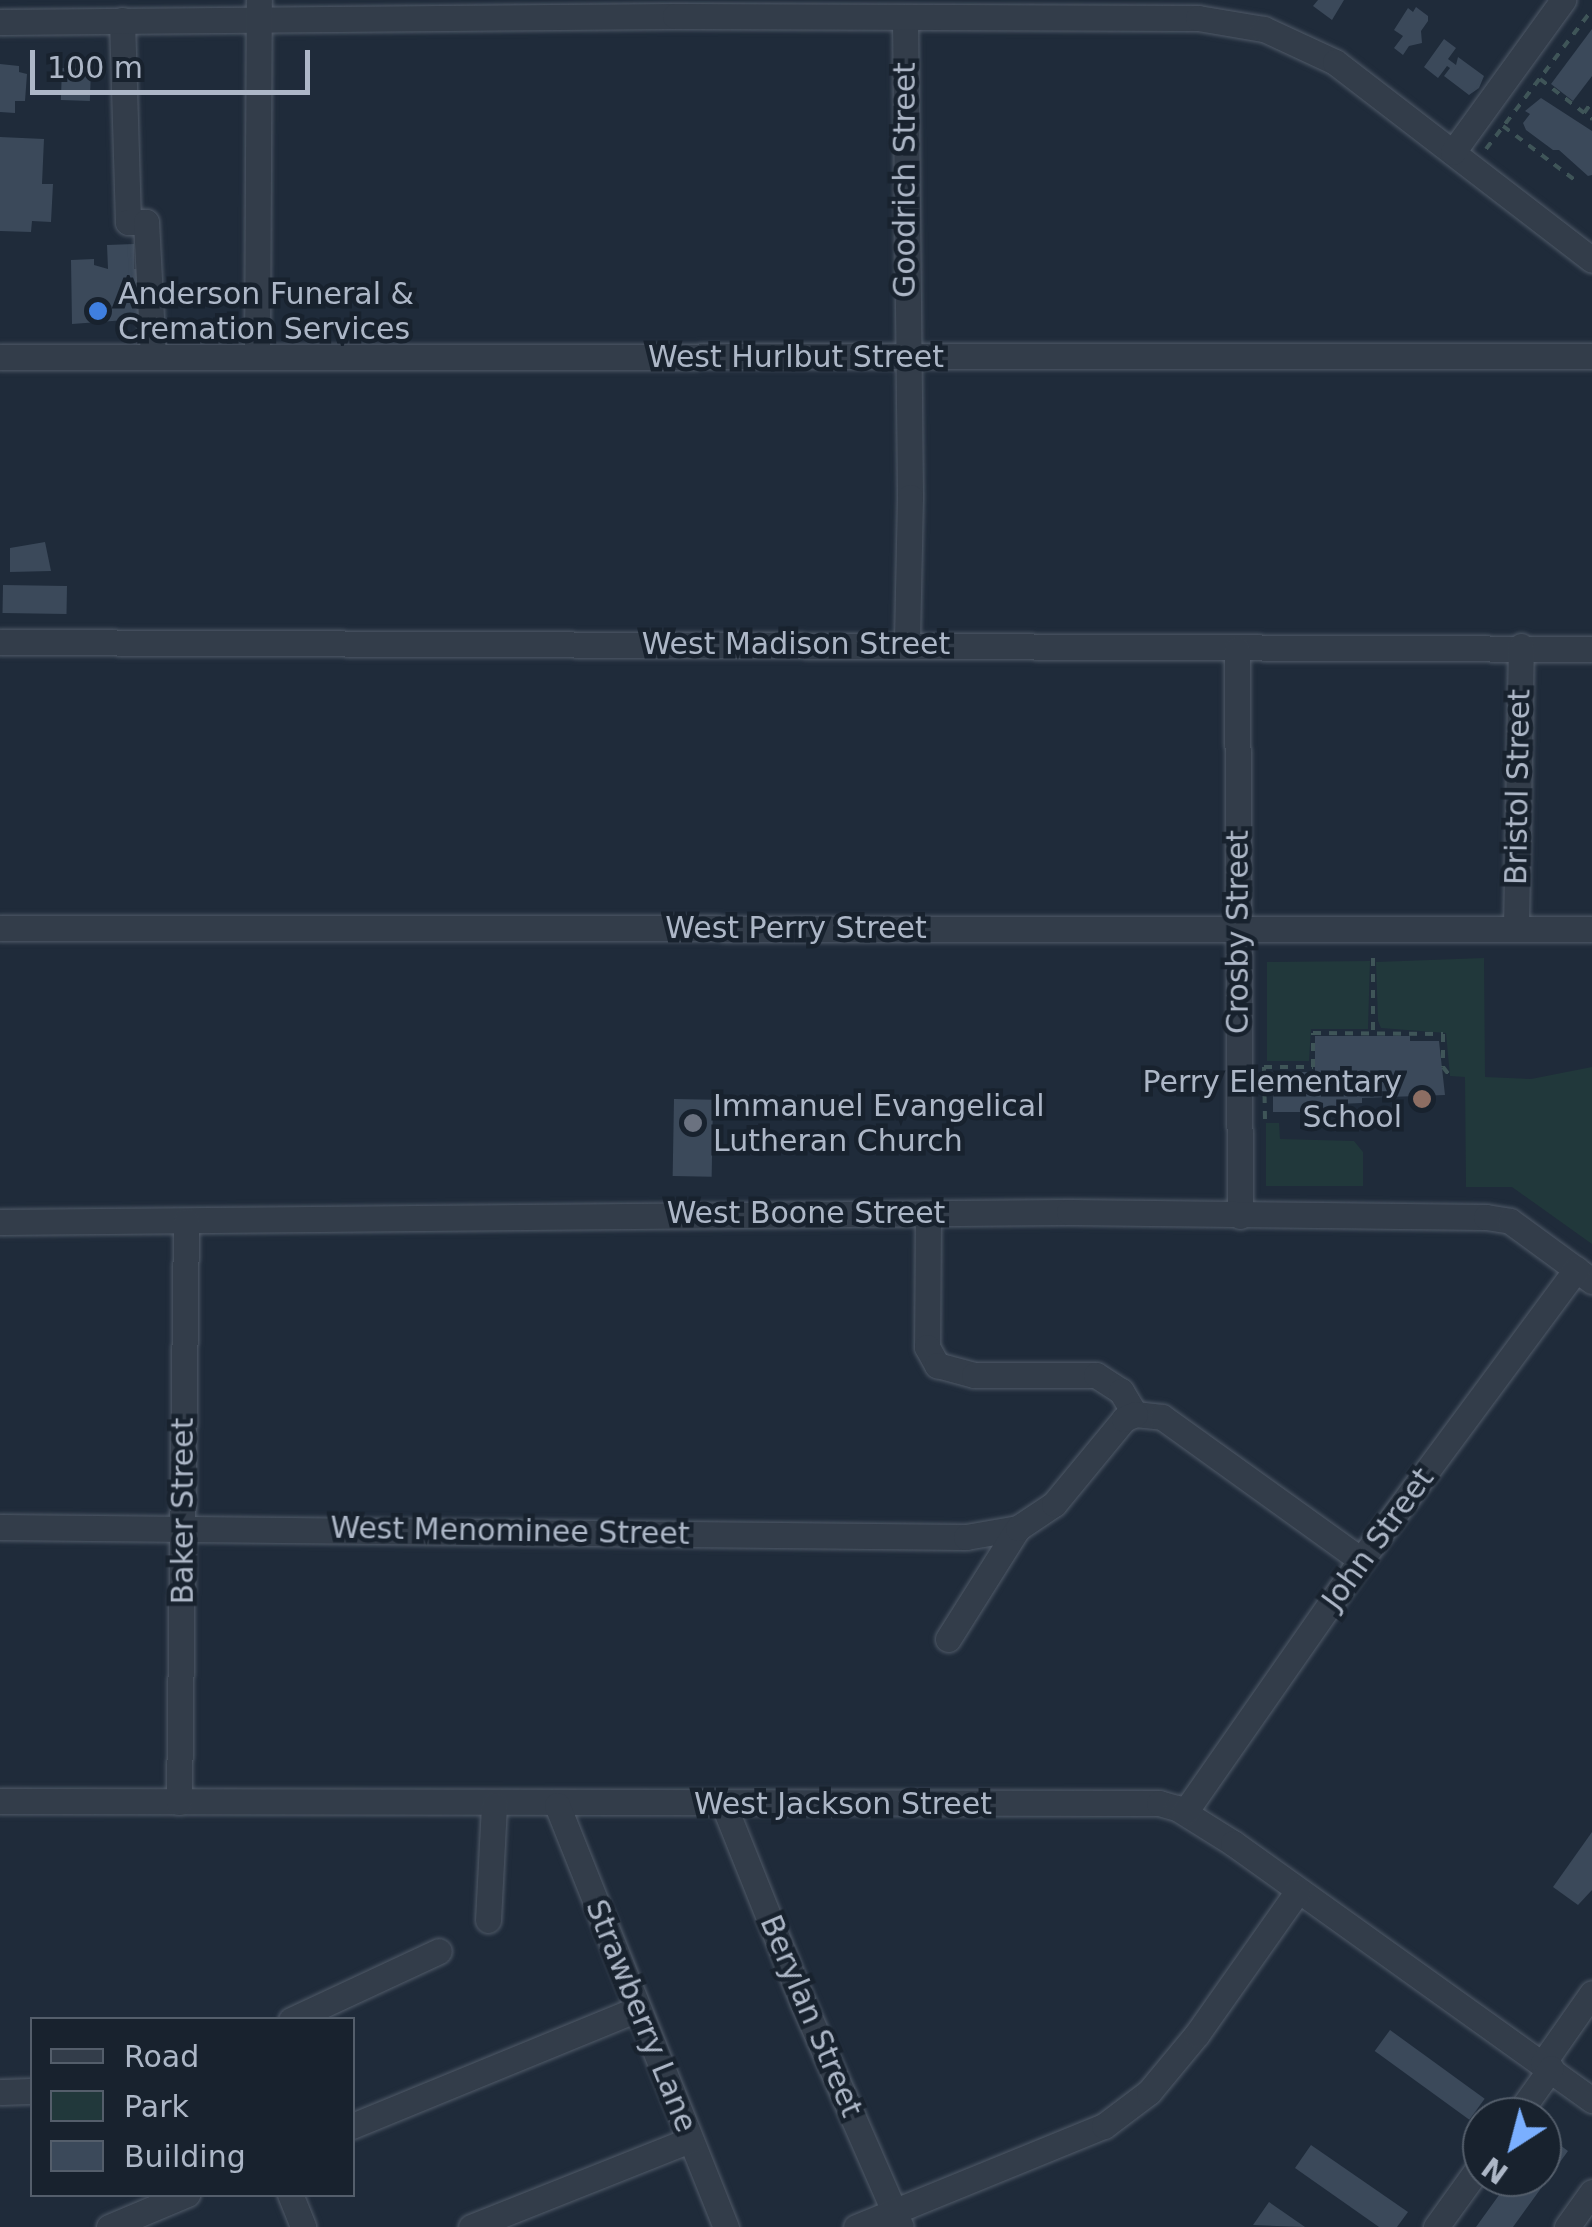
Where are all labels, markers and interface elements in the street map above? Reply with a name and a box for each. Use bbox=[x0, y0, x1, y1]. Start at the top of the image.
scale bar bbox=[35, 30, 315, 92]
text: 100 m bbox=[47, 50, 143, 85]
street label: Goodrich Street bbox=[887, 62, 923, 298]
place label: Anderson Funeral & Cremation Services bbox=[118, 276, 414, 346]
marker: Anderson Funeral & Cremation Services bbox=[87, 300, 109, 322]
street label: West Hurlbut Street bbox=[648, 339, 944, 375]
street label: West Madison Street bbox=[642, 626, 950, 662]
street label: Bristol Street bbox=[1498, 689, 1538, 885]
street label: Crosby Street bbox=[1220, 830, 1256, 1034]
street label: West Perry Street bbox=[665, 910, 927, 946]
place label: Perry Elementary School bbox=[1142, 1064, 1402, 1134]
place label: Immanuel Evangelical Lutheran Church bbox=[713, 1088, 1045, 1158]
marker: Perry Elementary School bbox=[1411, 1088, 1433, 1110]
marker: Immanuel Evangelical Lutheran Church bbox=[682, 1112, 704, 1134]
street label: West Boone Street bbox=[667, 1195, 945, 1231]
street label: Baker Street bbox=[165, 1418, 201, 1604]
street label: John Street bbox=[1315, 1461, 1441, 1617]
street label: West Menominee Street bbox=[330, 1510, 690, 1552]
street label: West Jackson Street bbox=[694, 1786, 992, 1822]
street label: Strawberry Lane bbox=[578, 1894, 704, 2138]
street label: Berylan Street bbox=[752, 1910, 870, 2122]
legend bbox=[30, 2017, 355, 2197]
text: Road bbox=[124, 2039, 199, 2074]
text: Park bbox=[124, 2089, 189, 2124]
north arrow bbox=[1462, 2097, 1562, 2197]
text: Building bbox=[124, 2139, 246, 2174]
text: N bbox=[1476, 2150, 1514, 2190]

